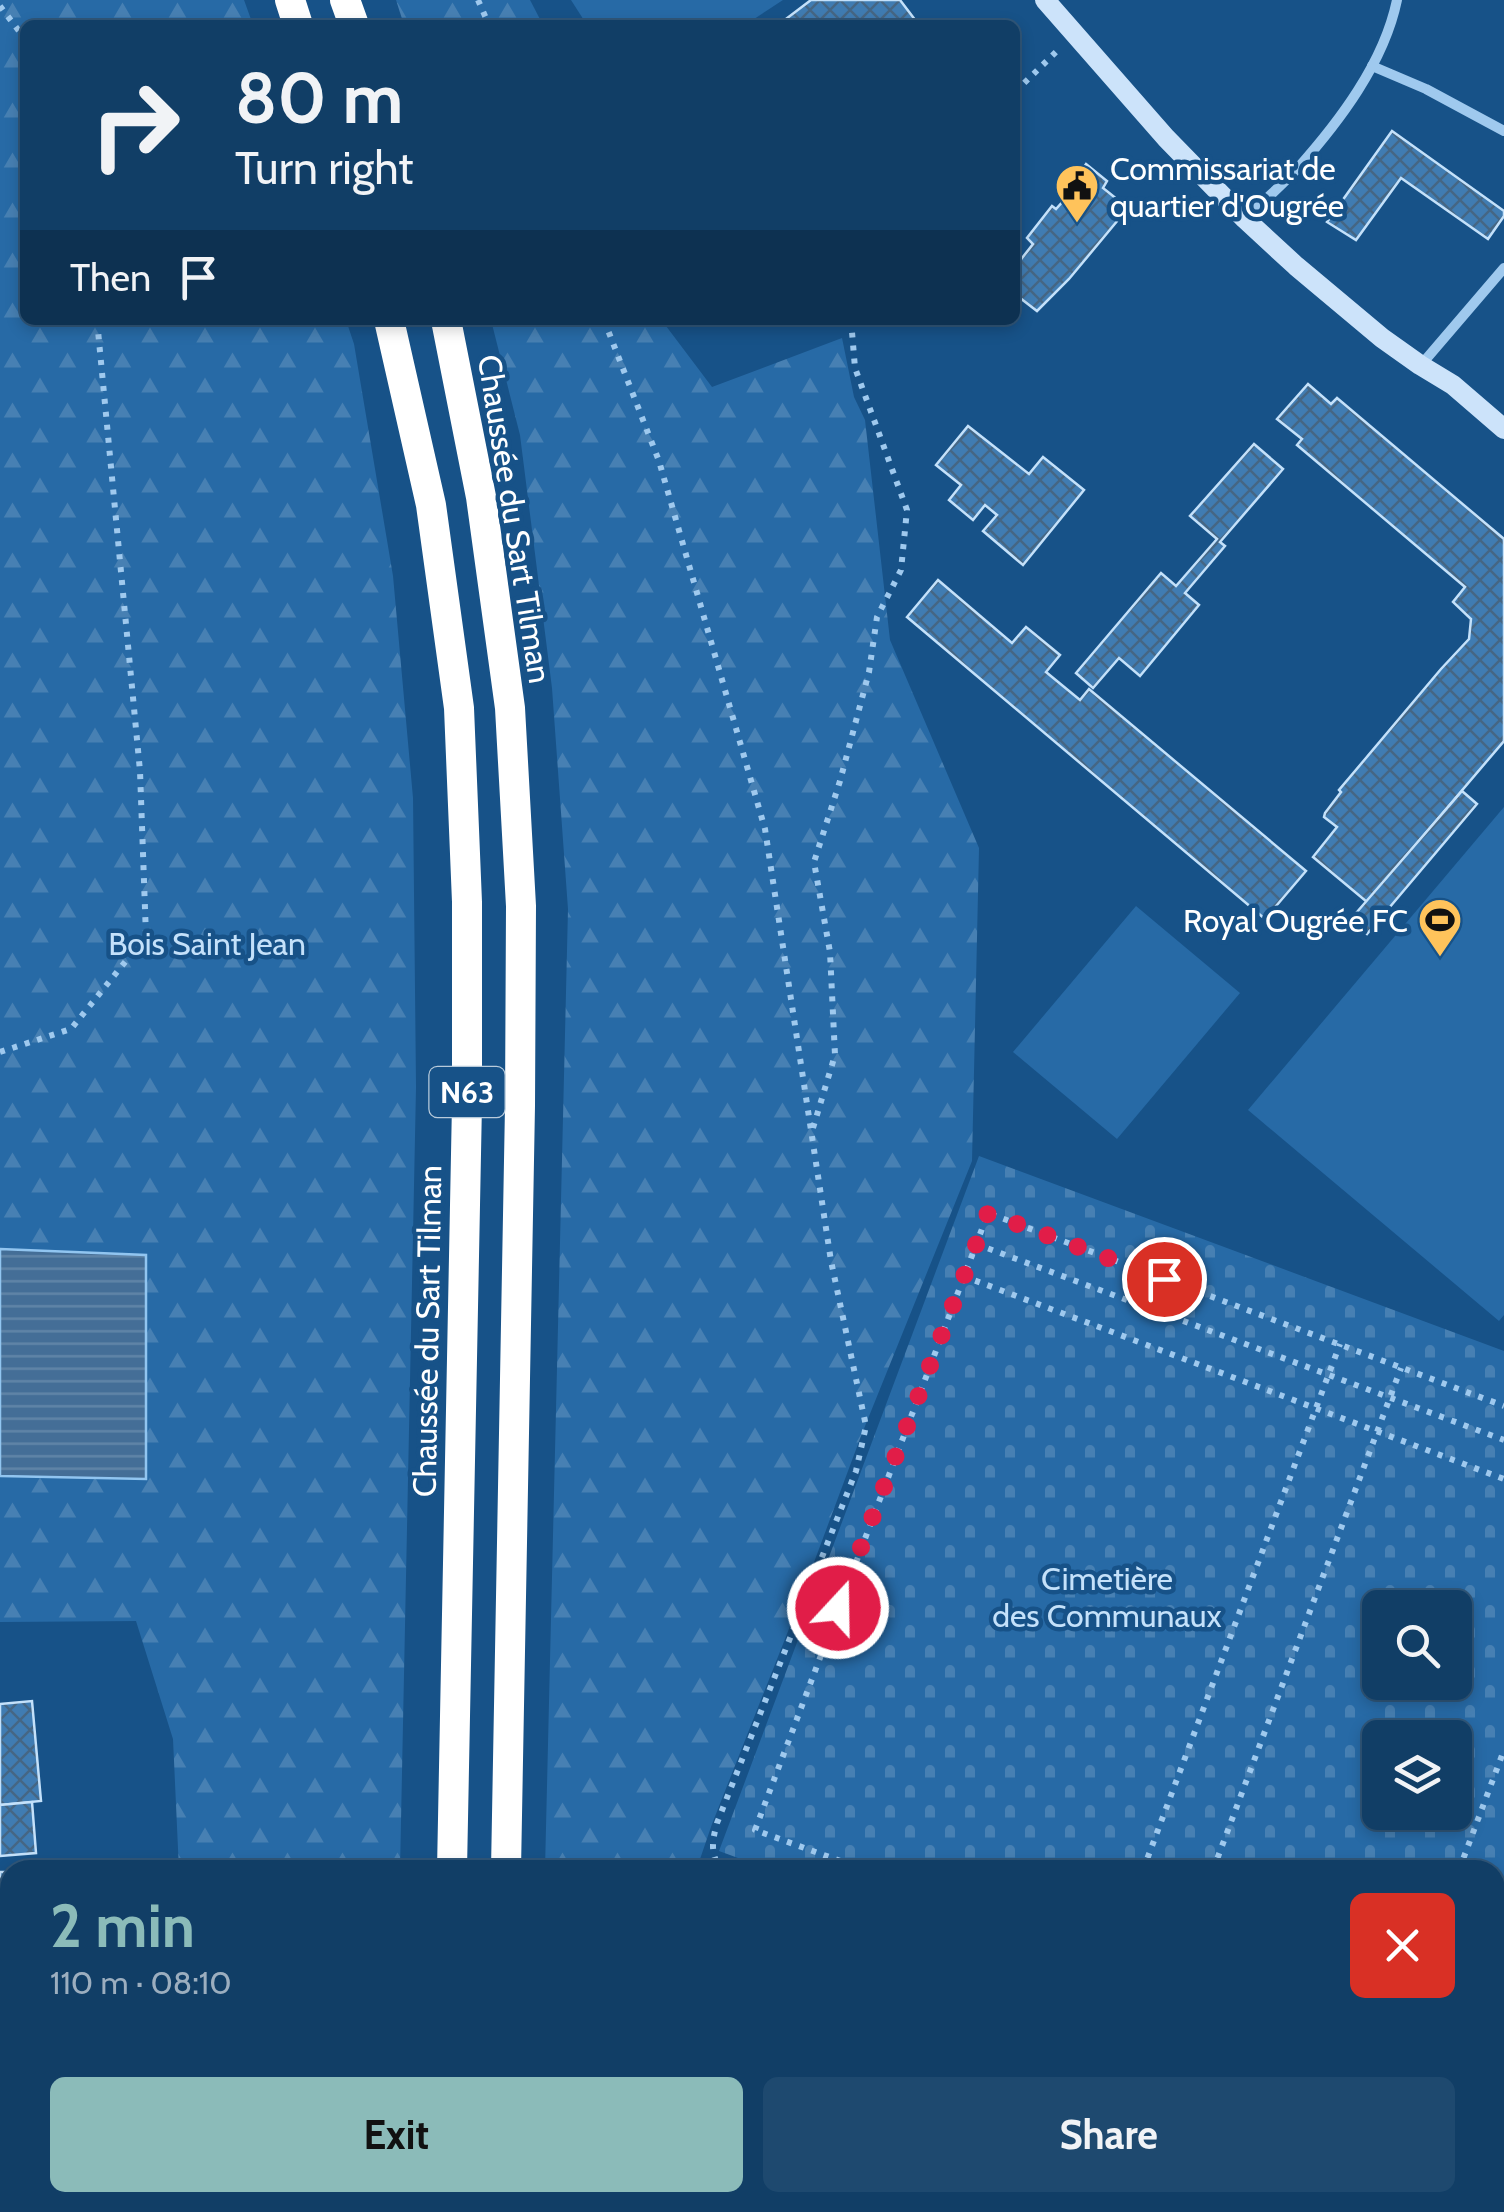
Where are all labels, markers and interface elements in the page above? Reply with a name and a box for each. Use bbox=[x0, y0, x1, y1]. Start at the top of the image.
text: 80 m bbox=[235, 55, 403, 141]
icon: right bbox=[70, 60, 200, 190]
text: Turn right bbox=[235, 141, 414, 195]
place label: Commissariat de quartier d'Ougrée bbox=[1110, 149, 1344, 225]
public building icon: Commissariat de quartier d'Ougrée bbox=[1054, 163, 1100, 224]
icon: arrive bbox=[171, 250, 226, 305]
text: Then bbox=[70, 254, 151, 301]
street label: Chaussée du Sart Tilman bbox=[470, 352, 560, 686]
sports icon: Royal Ougrée FC bbox=[1417, 897, 1463, 958]
place label: Royal Ougrée FC bbox=[1183, 901, 1408, 940]
park label: Bois Saint Jean bbox=[108, 924, 306, 963]
road number: N63 bbox=[430, 1067, 504, 1117]
street label: Chaussée du Sart Tilman bbox=[405, 1165, 449, 1497]
pin bbox=[1122, 1237, 1207, 1322]
icon: arrive bbox=[1137, 1252, 1192, 1307]
position arrow bbox=[786, 1556, 890, 1660]
park label: Cimetière des Communaux bbox=[992, 1559, 1222, 1635]
map controls bbox=[1362, 1590, 1472, 1830]
button: search bbox=[1362, 1590, 1472, 1700]
button: layers bbox=[1362, 1720, 1472, 1830]
text: 2 min bbox=[50, 1889, 195, 1962]
button: close bbox=[1350, 1893, 1455, 1998]
text: 110 m · 08:10 bbox=[50, 1963, 232, 2002]
button: Exit bbox=[50, 2077, 743, 2192]
button: Share bbox=[763, 2077, 1455, 2192]

